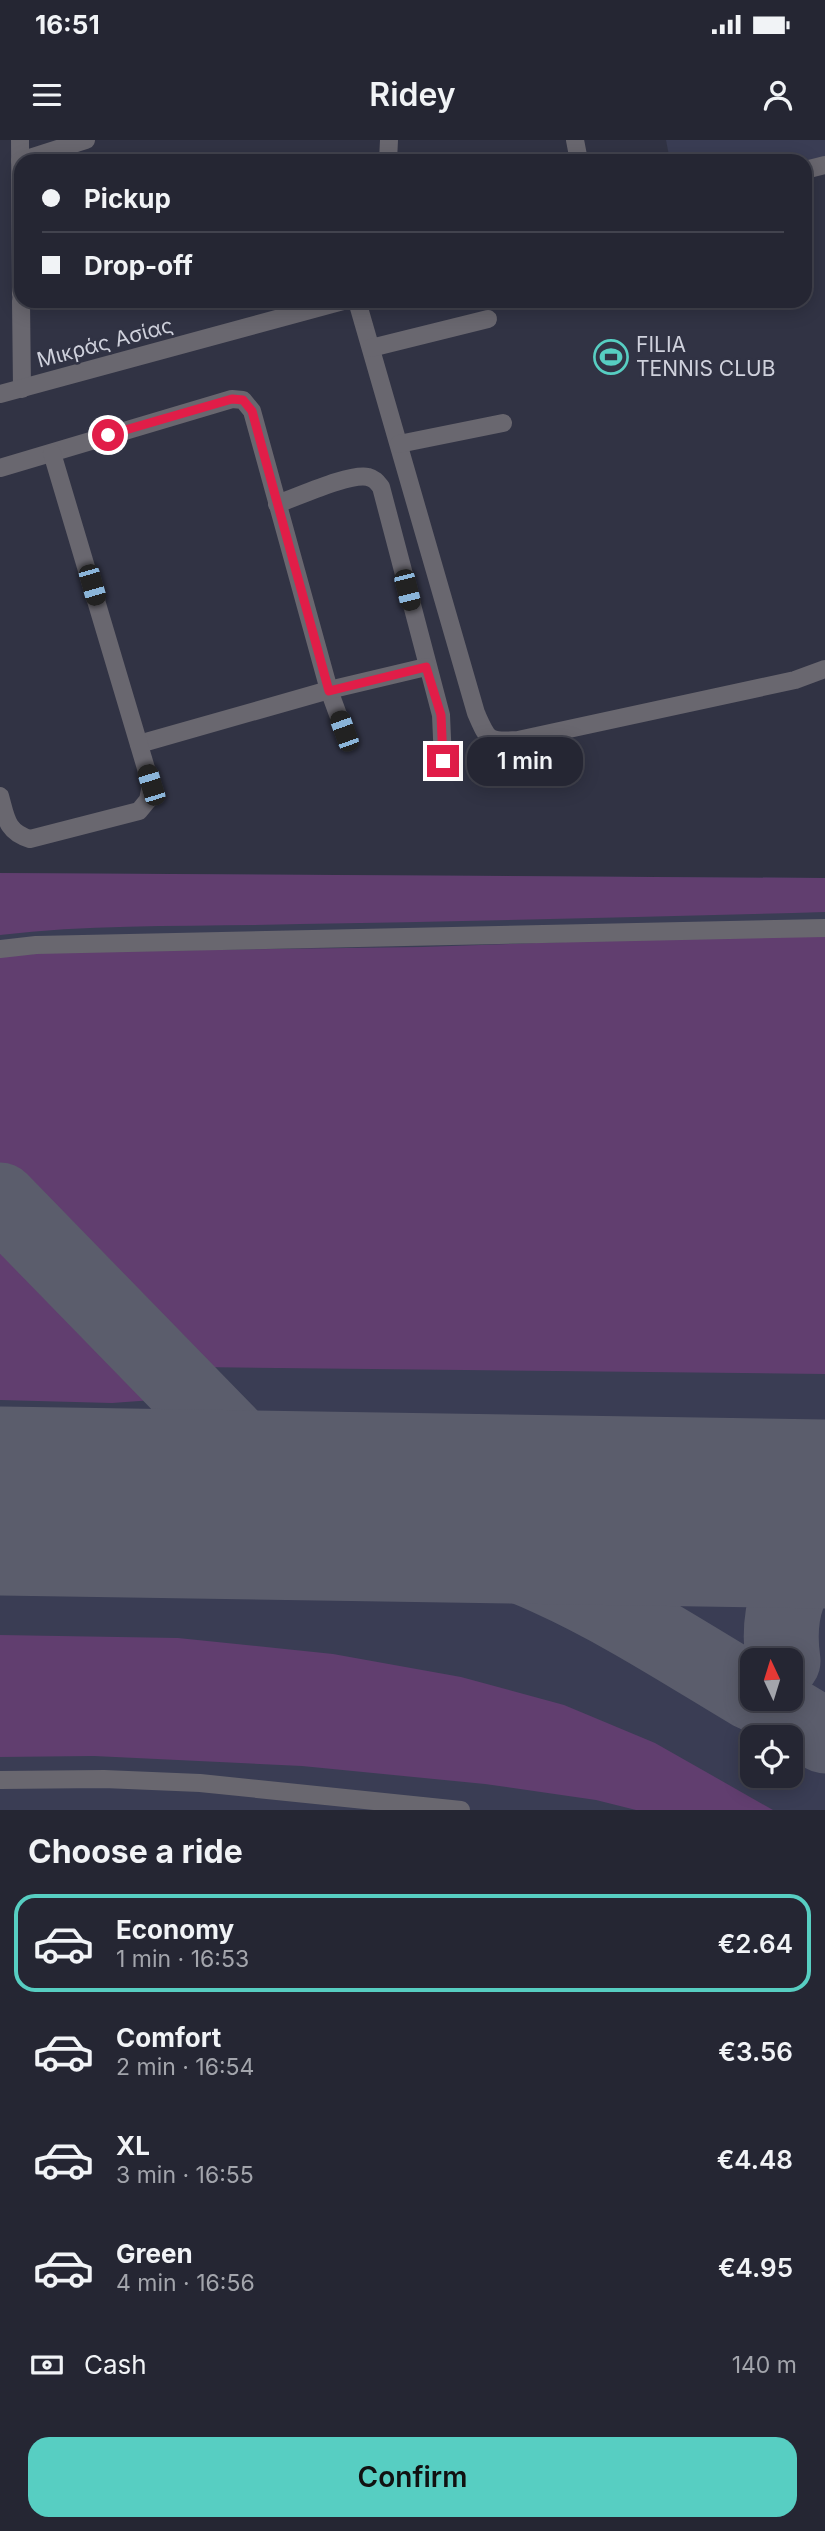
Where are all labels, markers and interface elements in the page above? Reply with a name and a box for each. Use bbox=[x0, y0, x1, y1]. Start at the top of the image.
text: 16:51 bbox=[35, 9, 100, 40]
text: Ridey bbox=[369, 75, 456, 114]
icon: menu bbox=[28, 76, 66, 114]
icon: person bbox=[759, 76, 797, 114]
text: Pickup bbox=[84, 183, 171, 214]
text: Drop-off bbox=[84, 250, 193, 281]
street label: Μικράς Ασίας bbox=[34, 312, 176, 373]
place label: FILIA TENNIS CLUB bbox=[636, 332, 775, 381]
sports icon: FILIA TENNIS CLUB bbox=[592, 338, 630, 376]
route start bbox=[92, 419, 124, 451]
car bbox=[77, 562, 108, 608]
car bbox=[392, 567, 423, 613]
car bbox=[327, 708, 362, 754]
callout: 1 min bbox=[467, 736, 583, 786]
route end bbox=[427, 745, 459, 777]
text: 1 min bbox=[497, 747, 553, 775]
car bbox=[135, 762, 168, 808]
north arrow bbox=[740, 1648, 803, 1712]
map controls bbox=[740, 1648, 803, 1788]
button: locate bbox=[740, 1725, 803, 1788]
text: Choose a ride bbox=[28, 1832, 243, 1871]
icon: car bbox=[32, 1912, 95, 1975]
text: Economy bbox=[116, 1914, 234, 1945]
text: €2.64 bbox=[718, 1928, 793, 1959]
text: 1 min · 16:53 bbox=[116, 1945, 249, 1973]
icon: car bbox=[32, 2020, 95, 2083]
text: Comfort bbox=[116, 2022, 221, 2053]
text: €3.56 bbox=[718, 2036, 793, 2067]
text: 2 min · 16:54 bbox=[116, 2053, 254, 2081]
icon: car bbox=[32, 2128, 95, 2191]
text: XL bbox=[116, 2130, 150, 2161]
text: €4.48 bbox=[717, 2144, 793, 2175]
text: 3 min · 16:55 bbox=[116, 2161, 254, 2189]
icon: car bbox=[32, 2236, 95, 2299]
text: Green bbox=[116, 2238, 193, 2269]
text: €4.95 bbox=[718, 2252, 793, 2283]
text: 4 min · 16:56 bbox=[116, 2269, 255, 2297]
icon: cash bbox=[28, 2346, 66, 2384]
text: Cash bbox=[84, 2349, 147, 2380]
text: 140 m bbox=[732, 2351, 797, 2379]
button: Confirm bbox=[28, 2437, 797, 2517]

